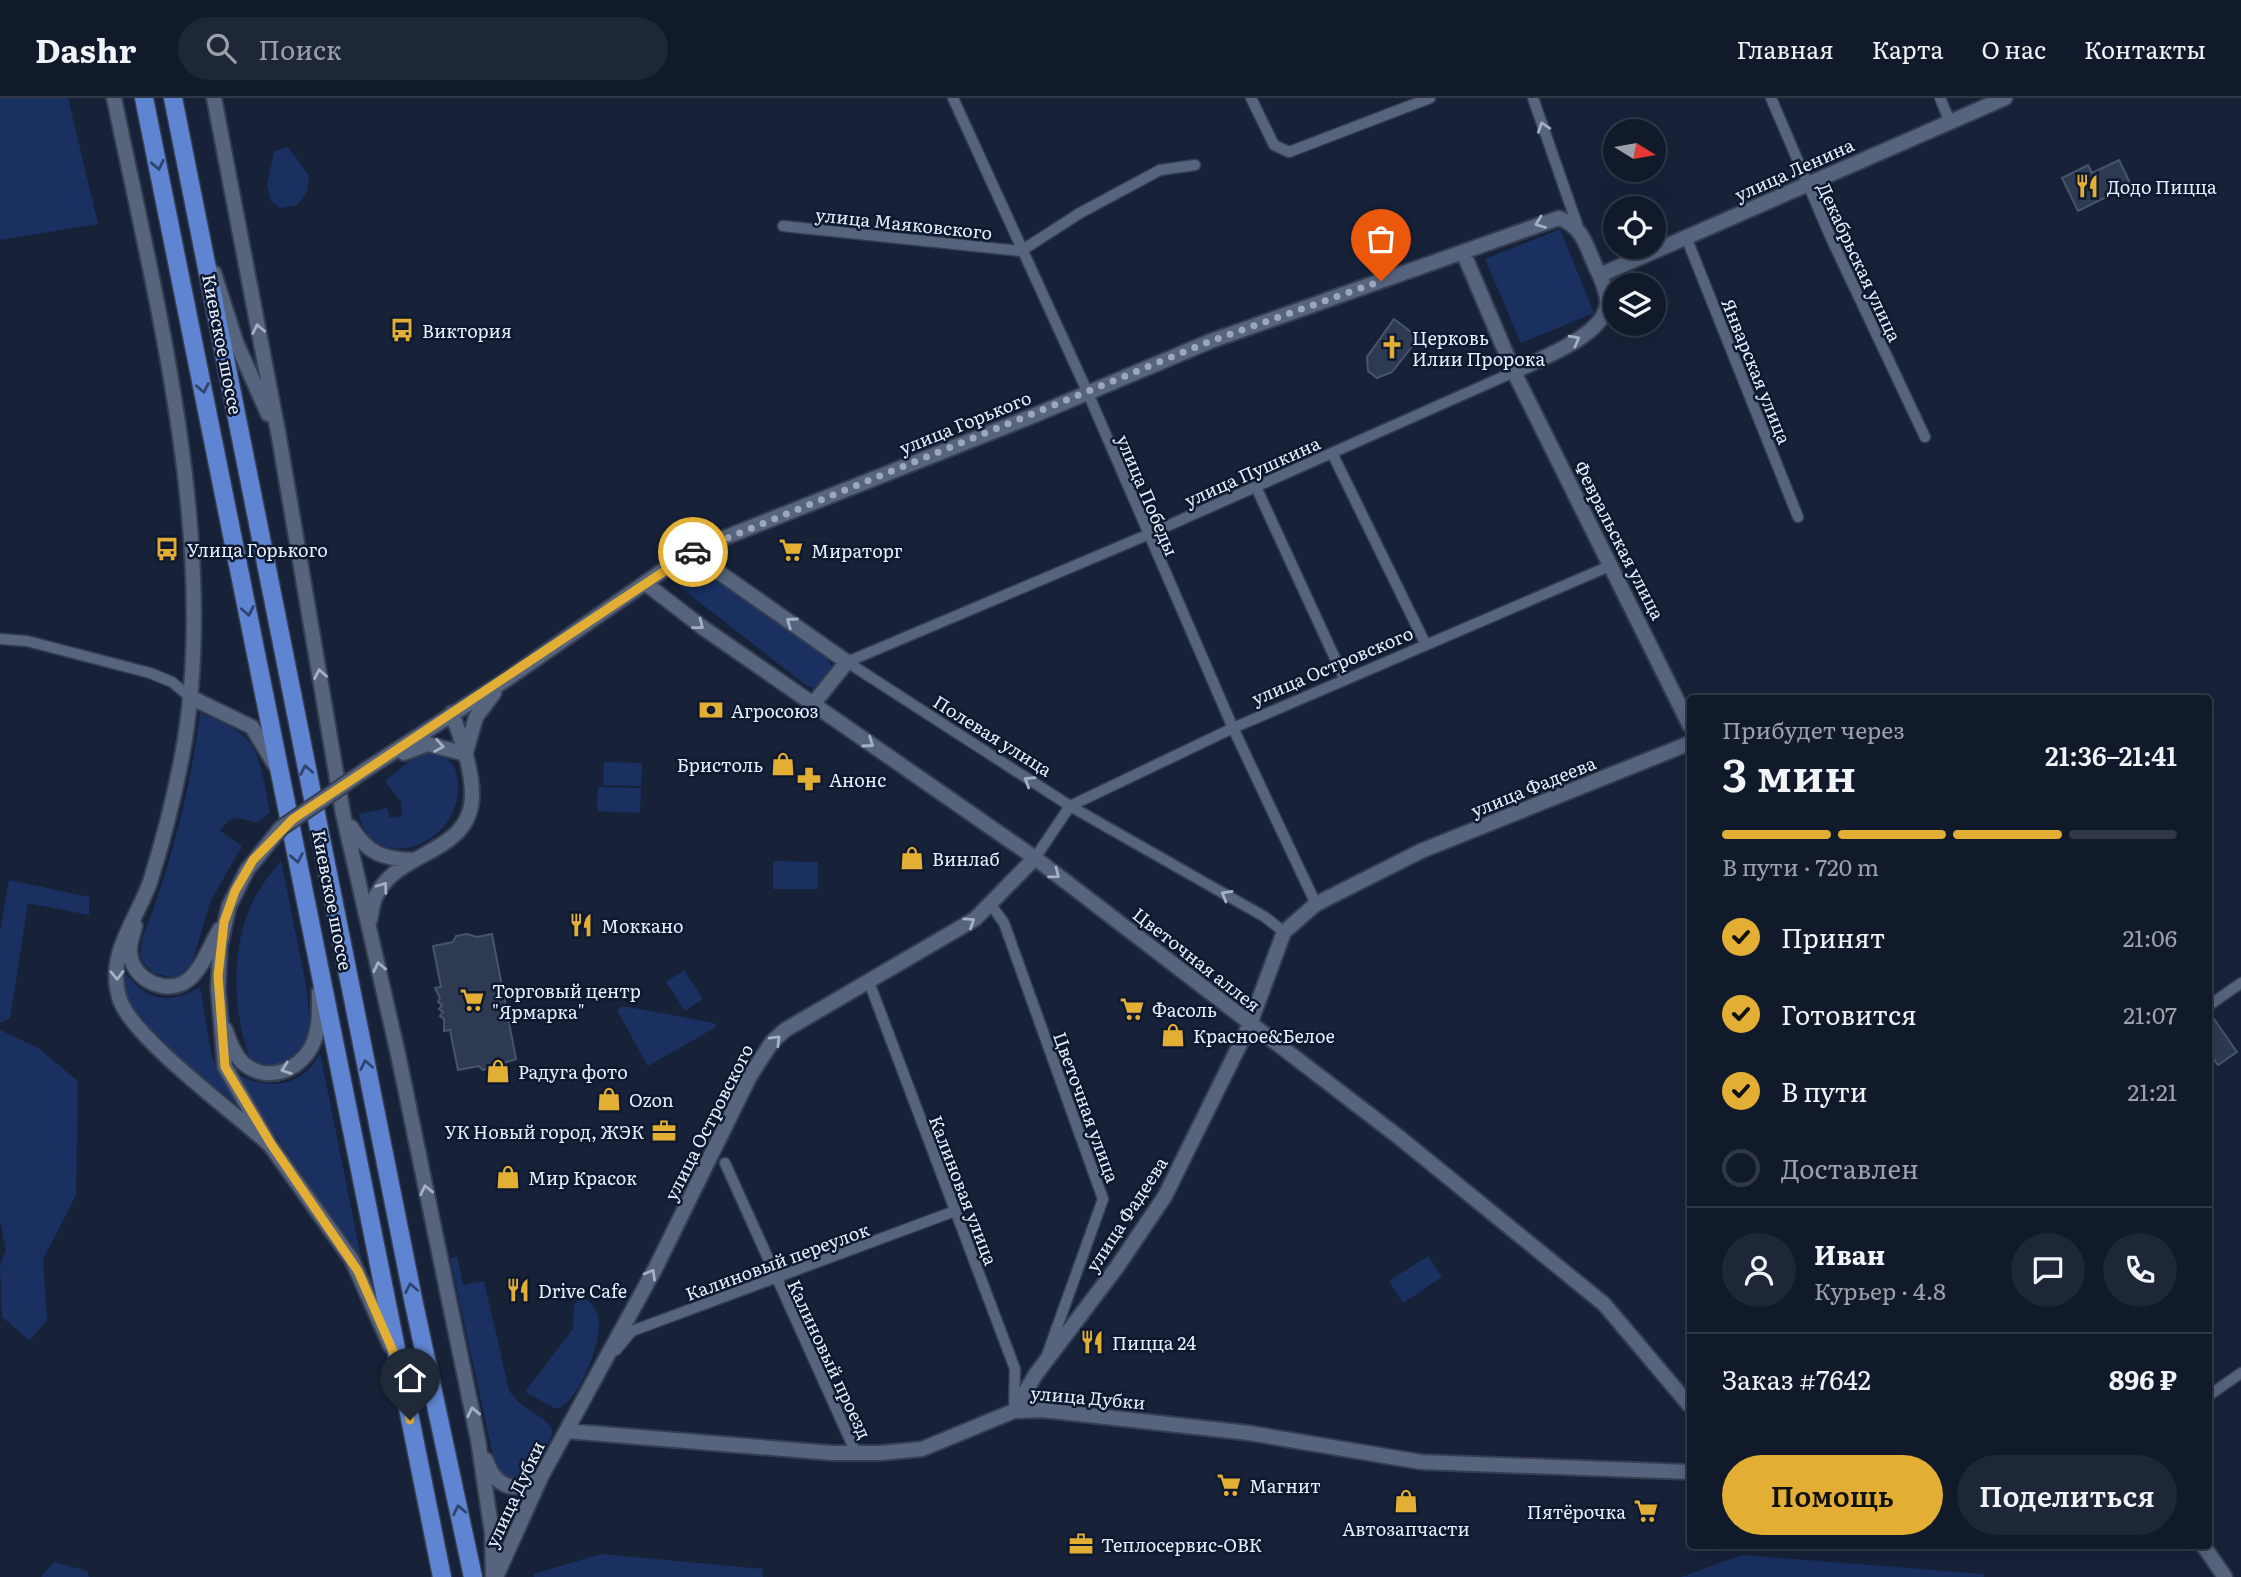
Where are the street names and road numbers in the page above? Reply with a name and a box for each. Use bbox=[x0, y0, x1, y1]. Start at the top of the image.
street label: улица Ленина bbox=[1730, 130, 1858, 207]
street label: Декабрьская улица bbox=[1811, 178, 1909, 346]
street label: улица Маяковского bbox=[814, 200, 994, 246]
street label: Киевское шоссе bbox=[196, 271, 250, 417]
street label: Январская улица bbox=[1715, 294, 1799, 448]
street label: улица Горького bbox=[895, 383, 1035, 461]
street label: улица Пушкина bbox=[1180, 429, 1325, 513]
street label: улица Победы bbox=[1110, 430, 1186, 560]
street label: Февральская улица bbox=[1568, 456, 1672, 625]
street label: улица Островского bbox=[1247, 619, 1417, 711]
street label: Полевая улица bbox=[928, 688, 1058, 783]
street label: улица Фадеева bbox=[1466, 748, 1600, 823]
street label: Киевское шоссе bbox=[306, 827, 360, 973]
street label: Цветочная аллея bbox=[1127, 900, 1267, 1018]
street label: Цветочная улица bbox=[1047, 1028, 1127, 1186]
street label: улица Островского bbox=[657, 1039, 759, 1205]
street label: Калиновая улица bbox=[923, 1111, 1005, 1269]
street label: улица Фадеева bbox=[1079, 1151, 1174, 1277]
street label: Калиновый переулок bbox=[681, 1215, 873, 1307]
street label: Калиновый проезд bbox=[781, 1275, 879, 1443]
street label: улица Дубки bbox=[1029, 1379, 1147, 1415]
street label: улица Дубки bbox=[477, 1436, 551, 1552]

